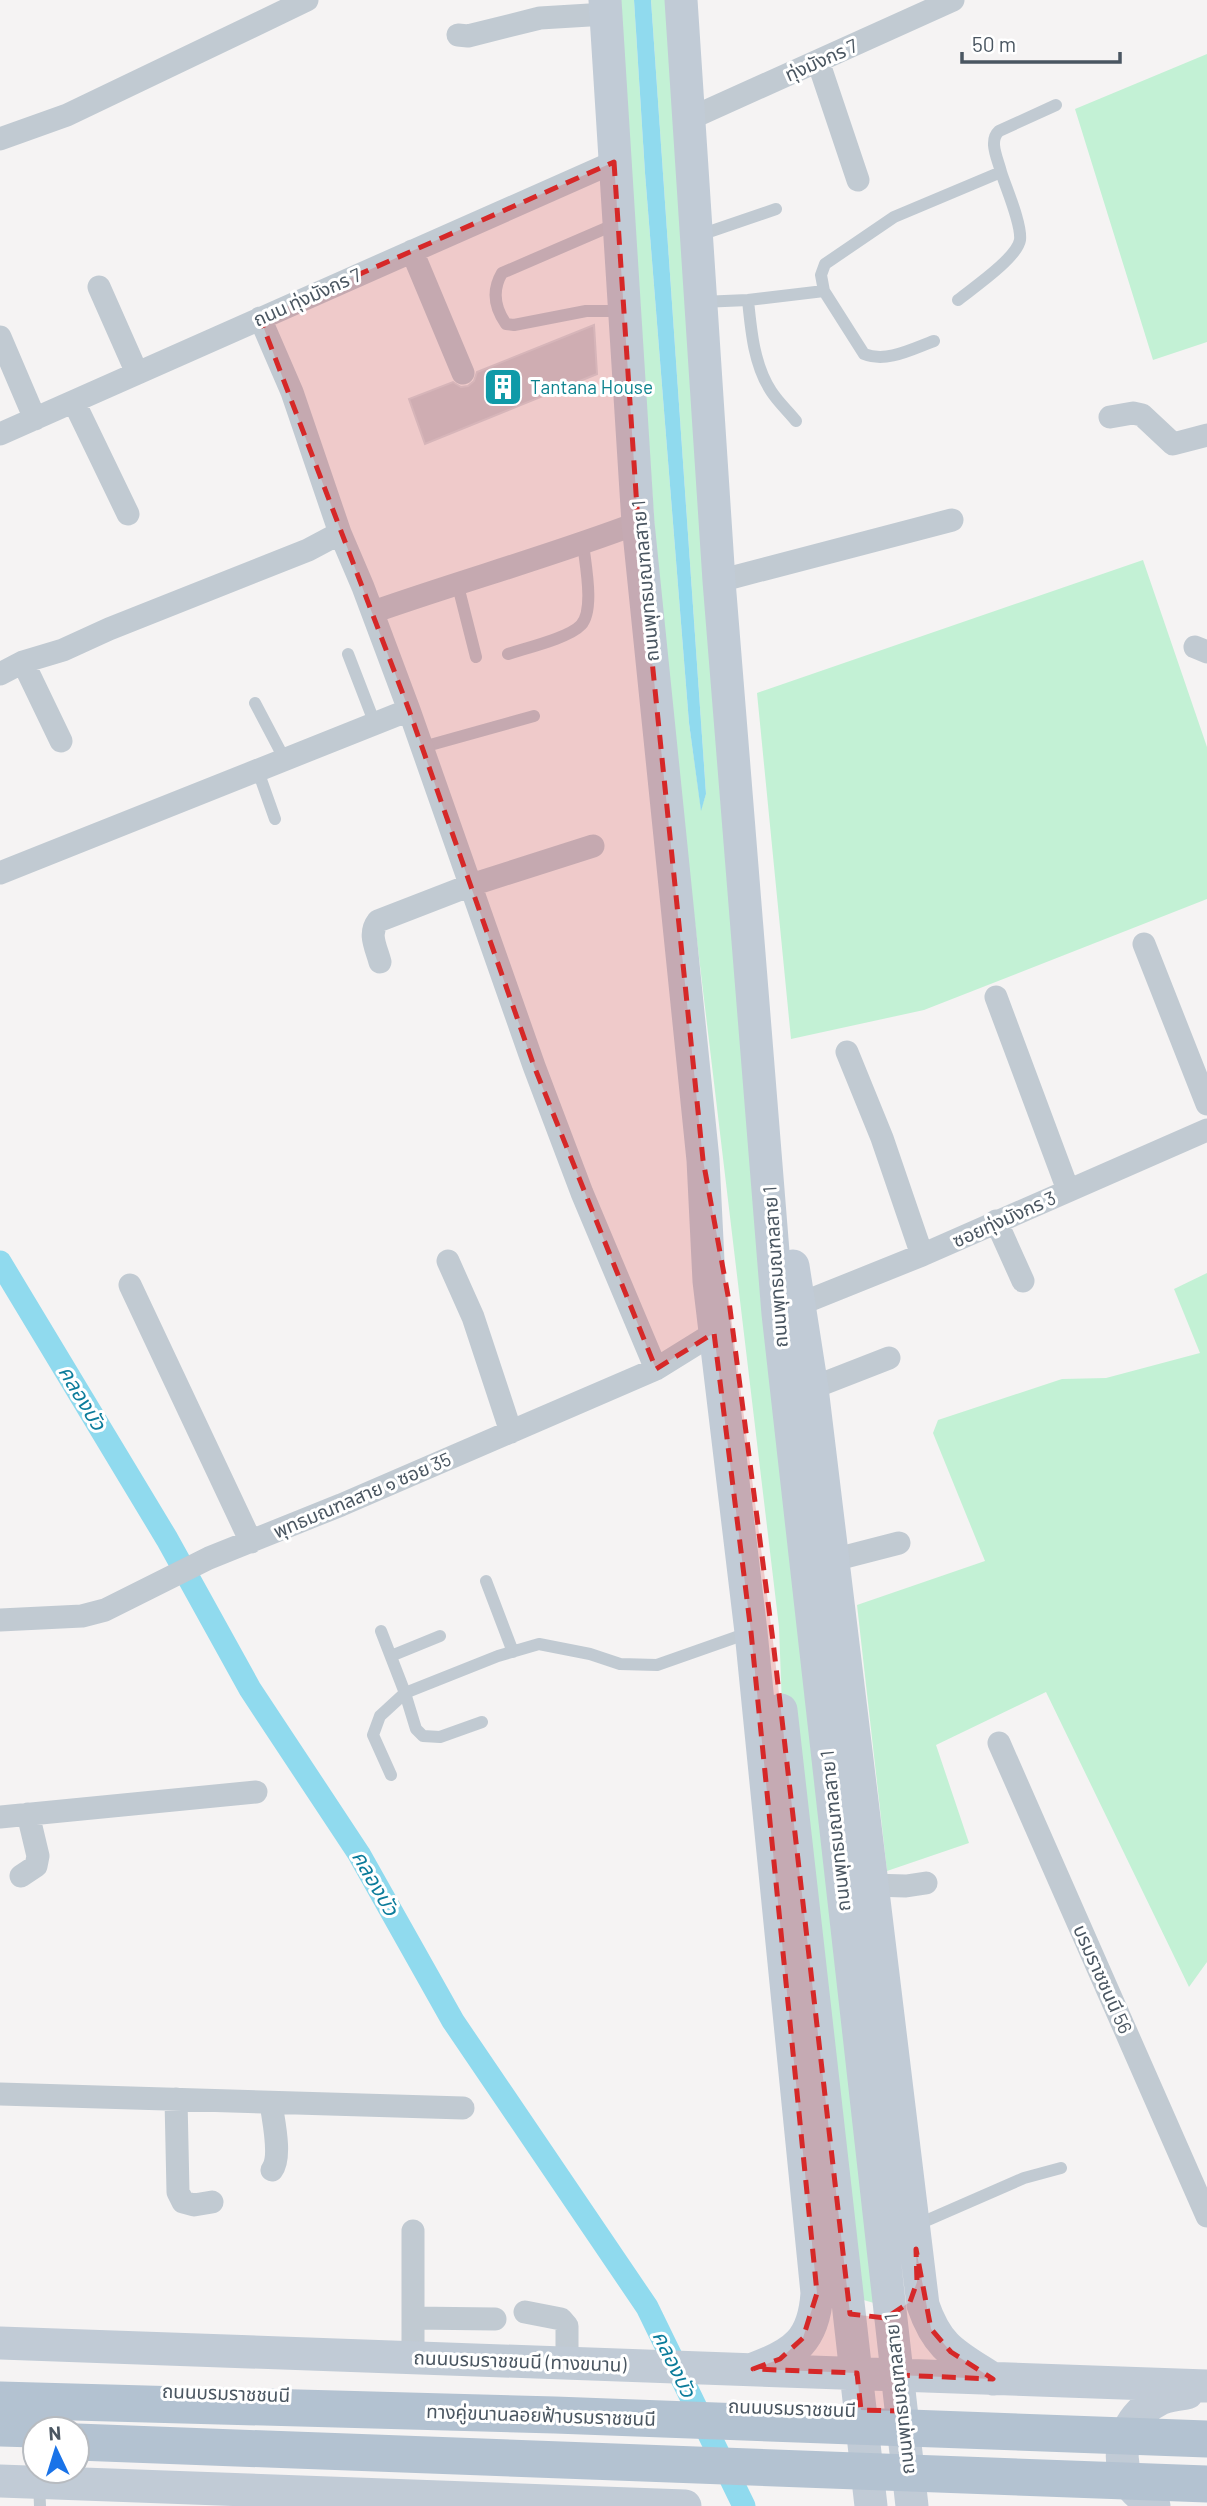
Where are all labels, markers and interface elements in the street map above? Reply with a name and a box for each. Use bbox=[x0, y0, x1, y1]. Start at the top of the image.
scale bar bbox=[962, 21, 1120, 65]
text: 50 m bbox=[972, 31, 1016, 56]
street label: ทุ่งมังกร 7 bbox=[781, 33, 861, 87]
street label: ถนน ทุ่งมังกร 7 bbox=[249, 263, 365, 331]
building icon: Tantana House bbox=[482, 366, 524, 408]
place label: Tantana House bbox=[530, 375, 653, 398]
street label: ถนนพุทธมณฑลสาย 1 bbox=[626, 499, 664, 663]
street label: ถนนพุทธมณฑลสาย 1 bbox=[757, 1185, 793, 1349]
street label: ซอยทุ่งมังกร 3 bbox=[949, 1186, 1059, 1252]
water label: คลองบัว bbox=[54, 1360, 113, 1435]
street label: พุทธมณฑลสาย ๑ ซอย 35 bbox=[270, 1447, 454, 1543]
street label: ถนนพุทธมณฑลสาย 1 bbox=[815, 1749, 855, 1913]
water label: คลองบัว bbox=[348, 1845, 405, 1920]
street label: บรมราชชนนี 56 bbox=[1069, 1921, 1138, 2037]
street label: ถนนพุทธมณฑลสาย 1 bbox=[879, 2312, 919, 2476]
water label: คลองบัว bbox=[648, 2326, 702, 2401]
street label: ถนนบรมราชชนนี (ทางขนาน) bbox=[413, 2345, 628, 2376]
street label: ถนนบรมราชชนนี bbox=[161, 2379, 291, 2406]
street label: ถนนบรมราชชนนี bbox=[727, 2394, 857, 2421]
street label: ทางคู่ขนานลอยฟ้าบรมราชชนนี bbox=[426, 2399, 656, 2432]
north arrow bbox=[21, 2415, 91, 2485]
text: N bbox=[48, 2421, 62, 2444]

